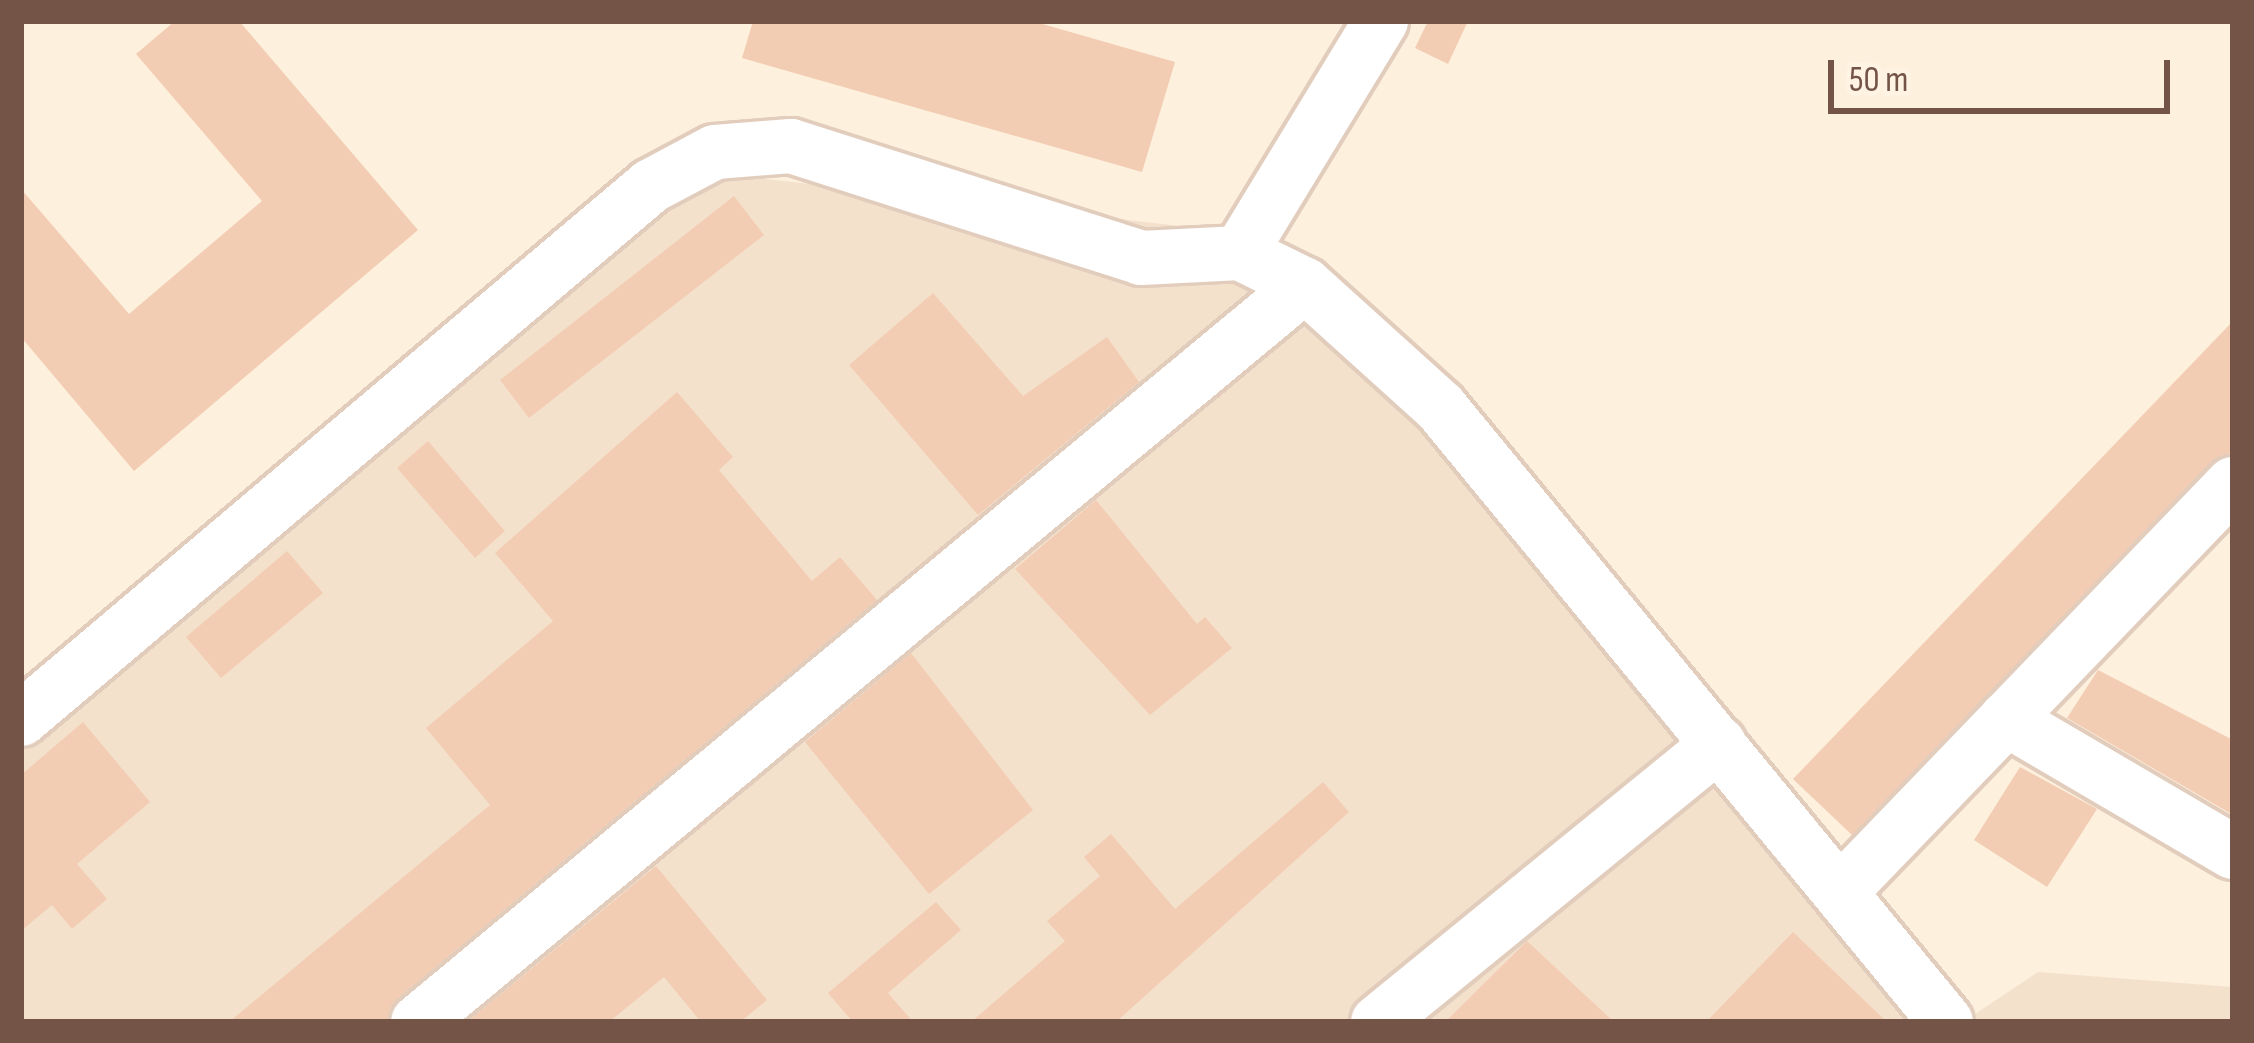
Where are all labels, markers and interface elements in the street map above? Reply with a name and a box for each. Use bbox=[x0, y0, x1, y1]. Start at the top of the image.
scale bar bbox=[1834, 36, 2176, 110]
text: 50 m bbox=[1849, 59, 1908, 102]

